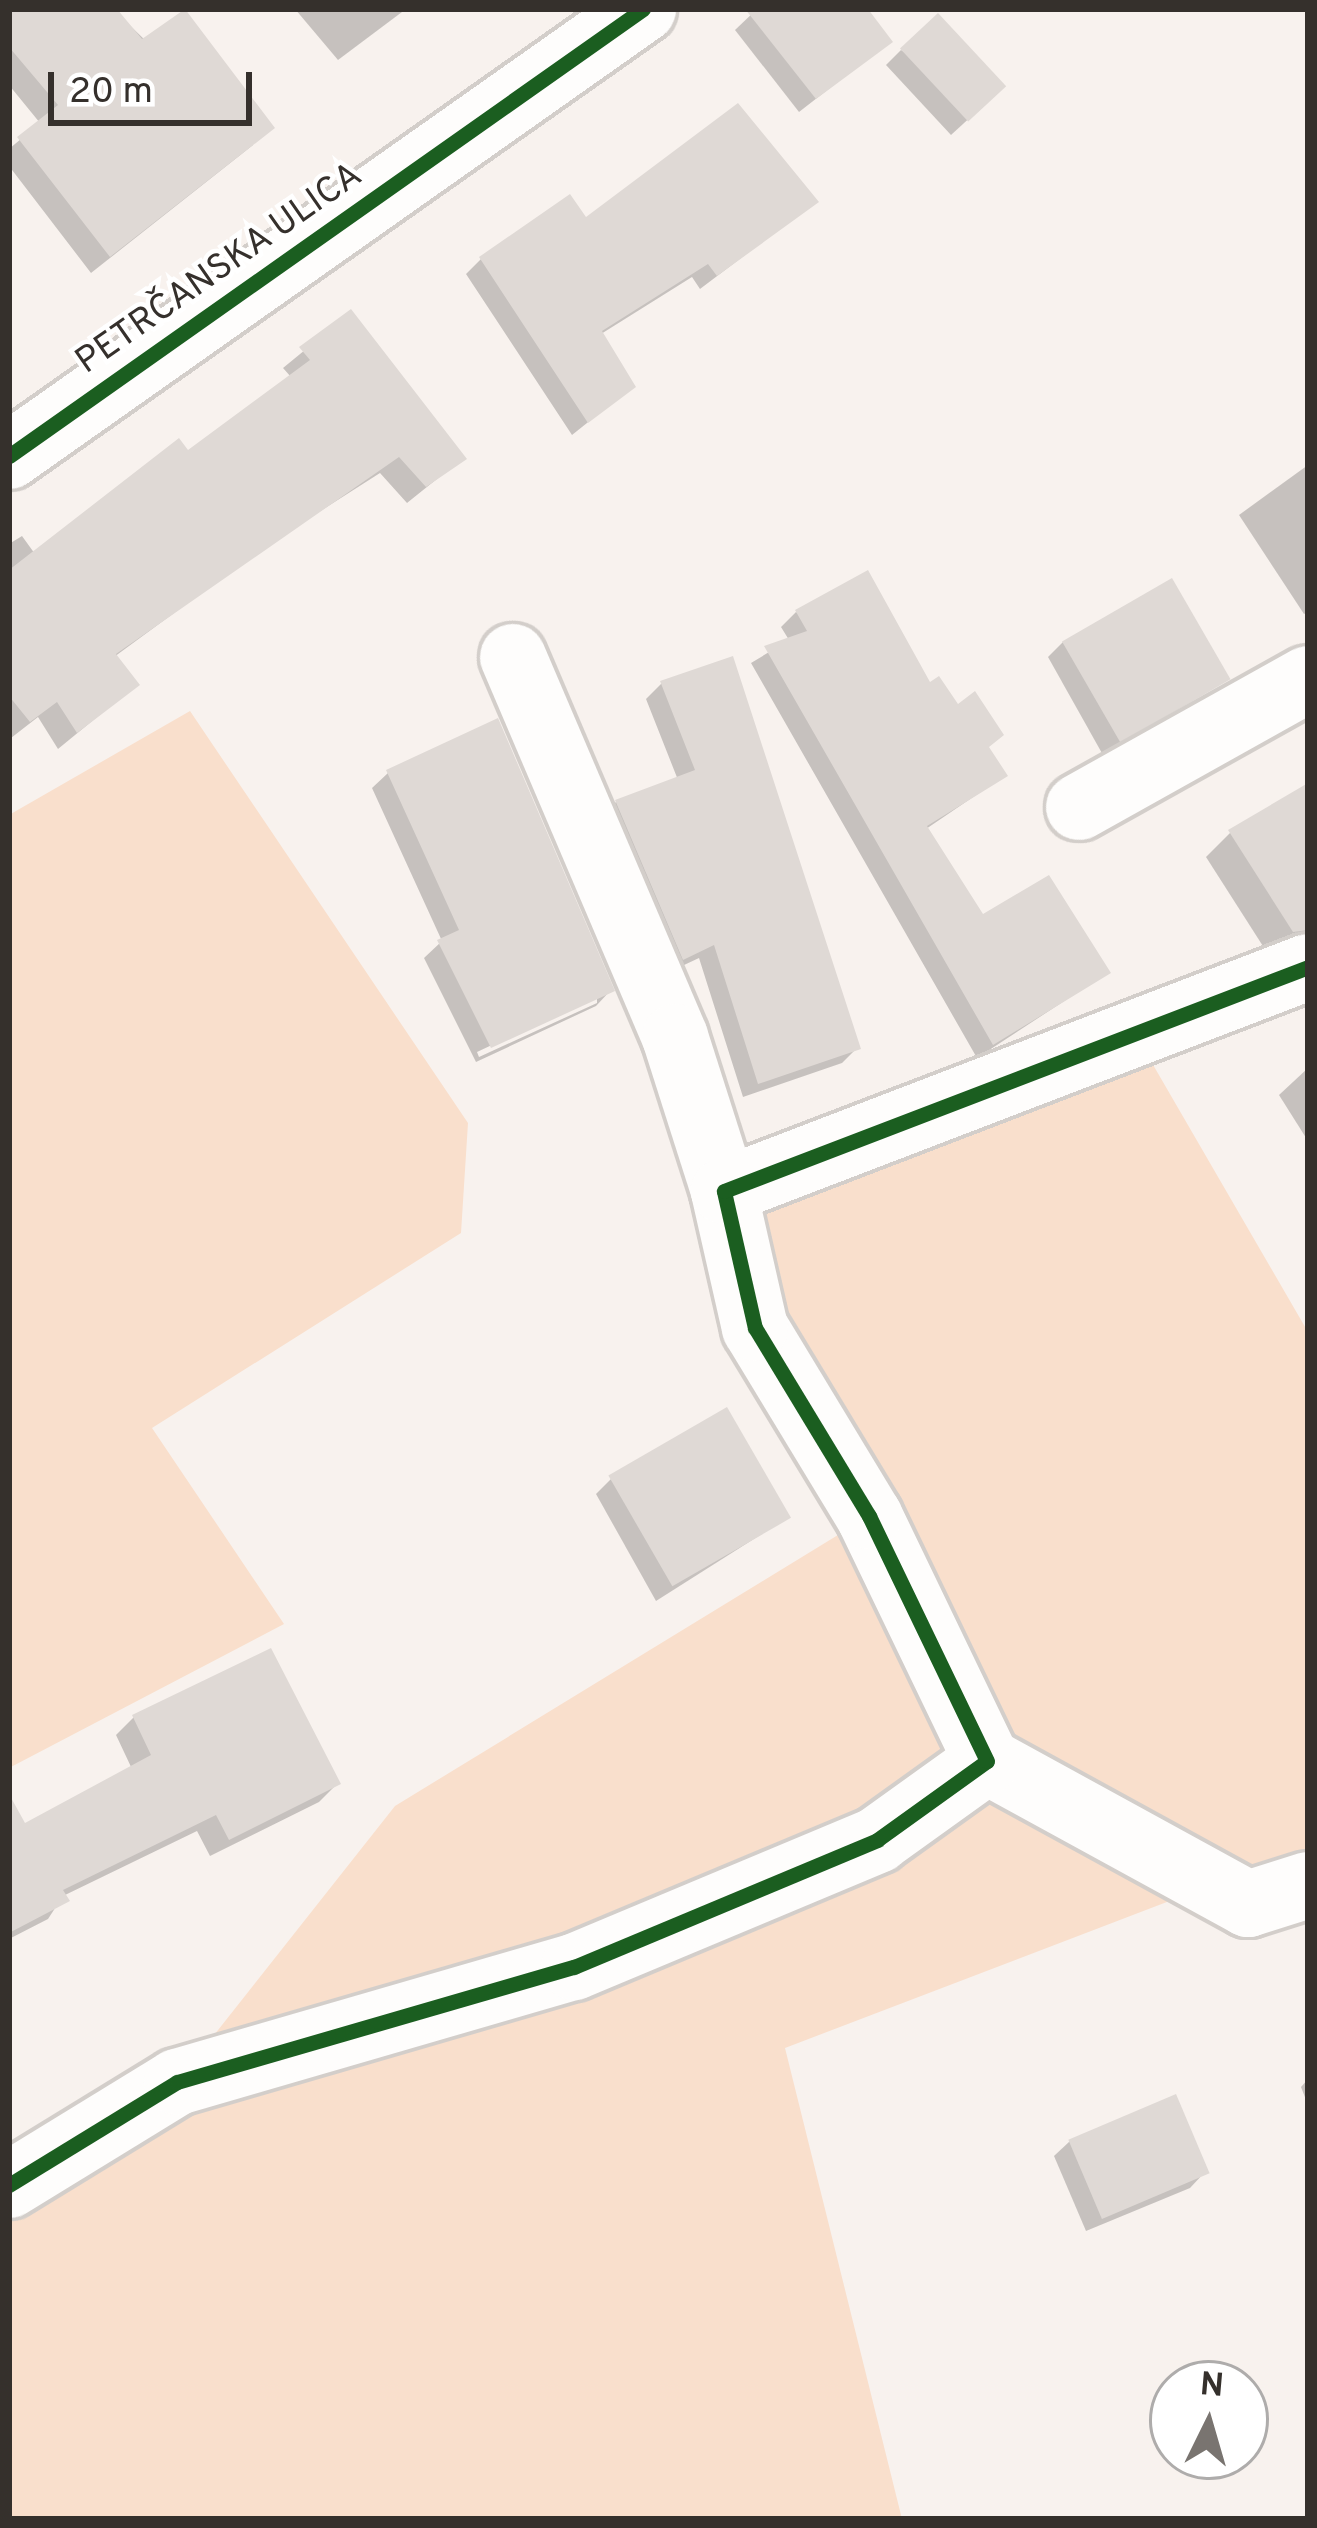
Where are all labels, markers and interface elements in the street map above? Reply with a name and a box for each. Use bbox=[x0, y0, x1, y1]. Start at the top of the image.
scale bar bbox=[54, 48, 258, 122]
text: 20 m bbox=[69, 70, 153, 116]
street label: PETRČANSKA ULICA bbox=[68, 155, 372, 385]
north arrow bbox=[1149, 2360, 1269, 2480]
text: N bbox=[1198, 2365, 1226, 2409]

